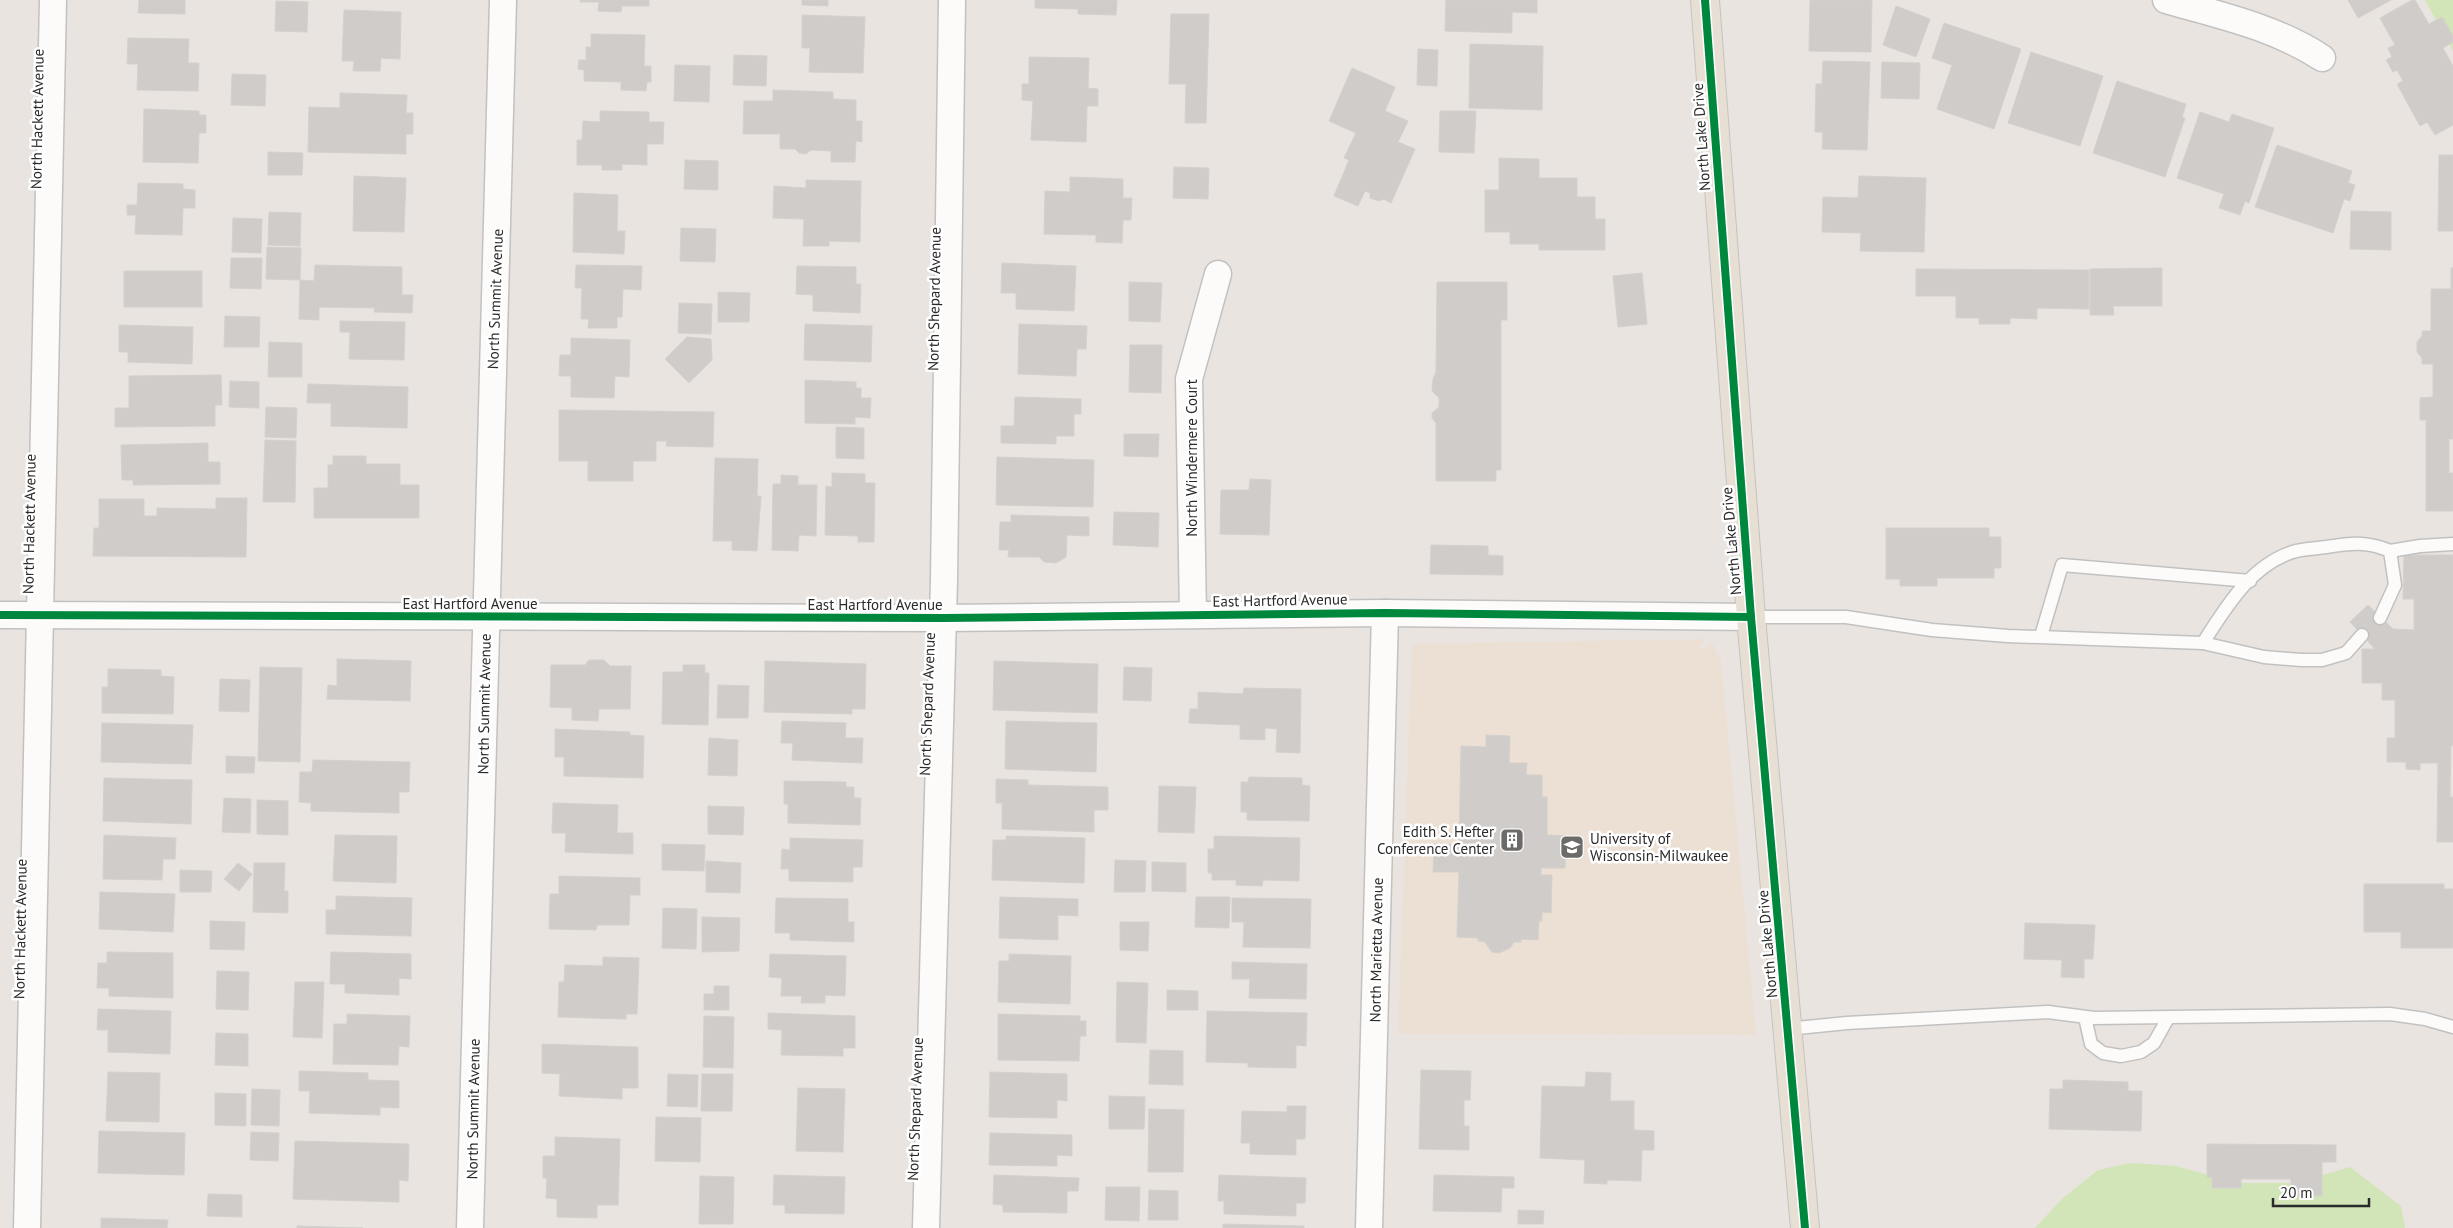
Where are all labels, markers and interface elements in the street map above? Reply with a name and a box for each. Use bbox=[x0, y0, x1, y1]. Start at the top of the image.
street label: North Hackett Avenue bbox=[26, 49, 48, 189]
street label: North Lake Drive bbox=[1688, 82, 1714, 192]
street label: North Shepard Avenue bbox=[923, 227, 945, 371]
street label: North Summit Avenue bbox=[483, 228, 507, 370]
street label: North Windermere Court bbox=[1182, 379, 1201, 537]
street label: North Hackett Avenue bbox=[18, 454, 40, 594]
street label: North Lake Drive bbox=[1717, 486, 1745, 596]
street label: East Hartford Avenue bbox=[1212, 589, 1348, 611]
street label: East Hartford Avenue bbox=[402, 594, 538, 613]
street label: East Hartford Avenue bbox=[807, 595, 943, 614]
street label: North Shepard Avenue bbox=[915, 632, 939, 776]
street label: North Summit Avenue bbox=[473, 633, 495, 775]
place label: Edith S. Hefter Conference Center bbox=[1377, 822, 1494, 858]
building icon: Edith S. Hefter Conference Center bbox=[1499, 827, 1525, 853]
place label: University of Wisconsin-Milwaukee bbox=[1590, 829, 1728, 865]
school or university icon: University of Wisconsin-Milwaukee bbox=[1559, 834, 1585, 860]
street label: North Hackett Avenue bbox=[9, 859, 31, 999]
street label: North Marietta Avenue bbox=[1365, 877, 1387, 1023]
street label: North Lake Drive bbox=[1753, 889, 1781, 999]
street label: North Shepard Avenue bbox=[903, 1037, 927, 1181]
street label: North Summit Avenue bbox=[462, 1038, 484, 1180]
scale bar bbox=[2273, 1176, 2369, 1208]
text: 20 m bbox=[2280, 1183, 2313, 1202]

